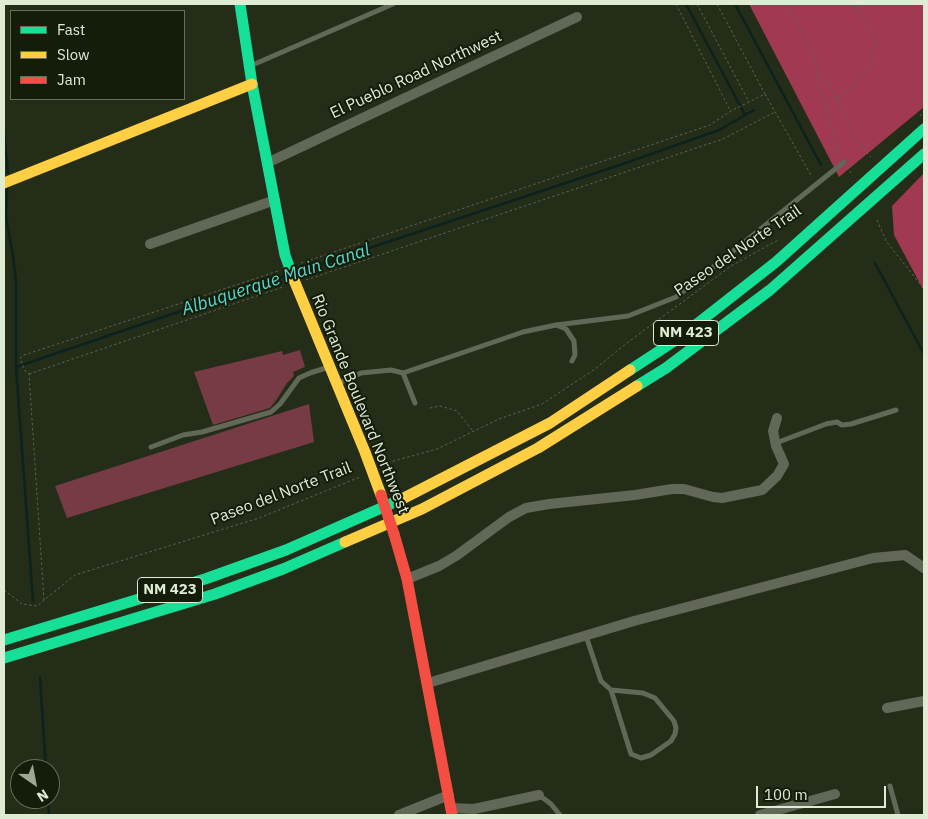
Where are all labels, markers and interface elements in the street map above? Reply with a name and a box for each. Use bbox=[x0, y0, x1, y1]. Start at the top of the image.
legend bbox=[10, 10, 185, 100]
text: Fast bbox=[57, 20, 85, 39]
street label: El Pueblo Road Northwest bbox=[327, 27, 505, 123]
text: Slow bbox=[57, 45, 90, 64]
text: Jam bbox=[57, 70, 86, 89]
street label: Paseo del Norte Trail bbox=[671, 201, 805, 301]
water label: Albuquerque Main Canal bbox=[179, 239, 373, 321]
street label: Rio Grande Boulevard Northwest bbox=[307, 291, 413, 517]
road number: NM 423 bbox=[654, 320, 718, 346]
street label: Paseo del Norte Trail bbox=[208, 458, 354, 530]
road number: NM 423 bbox=[138, 578, 202, 602]
north arrow bbox=[10, 759, 60, 809]
scale bar bbox=[758, 776, 888, 808]
text: N bbox=[33, 785, 52, 806]
text: 100 m bbox=[764, 785, 808, 804]

